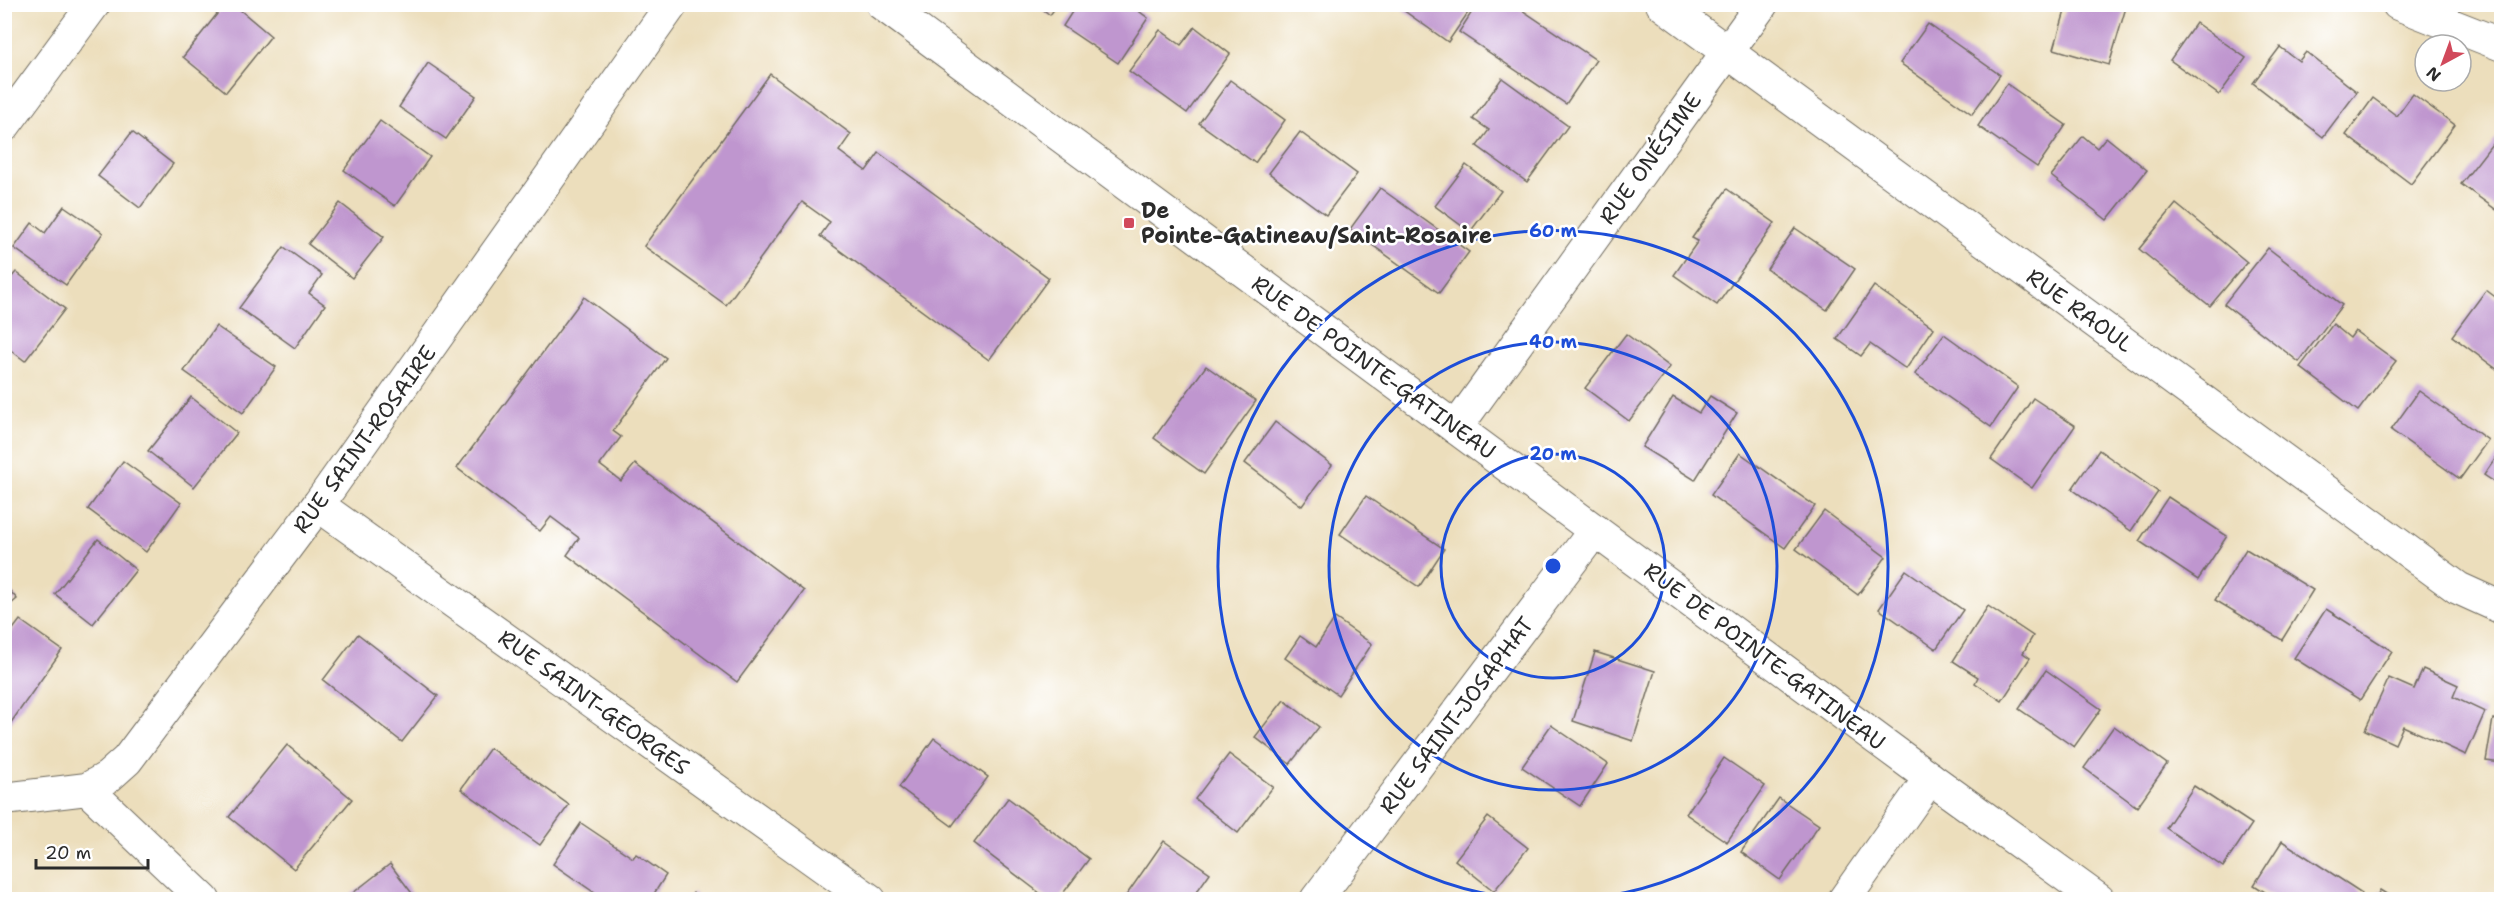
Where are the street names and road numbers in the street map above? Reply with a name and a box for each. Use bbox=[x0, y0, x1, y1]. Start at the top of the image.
street label: RUE ONÉSIME bbox=[1593, 87, 1708, 230]
street label: RUE RAOUL bbox=[2021, 262, 2139, 359]
street label: RUE DE POINTE-GATINEAU bbox=[1246, 269, 1502, 466]
street label: RUE SAINT-ROSAIRE bbox=[286, 340, 442, 539]
street label: RUE DE POINTE-GATINEAU bbox=[1638, 556, 1891, 757]
street label: RUE SAINT-JOSAPHAT bbox=[1373, 611, 1540, 820]
street label: RUE SAINT-GEORGES bbox=[492, 623, 695, 782]

